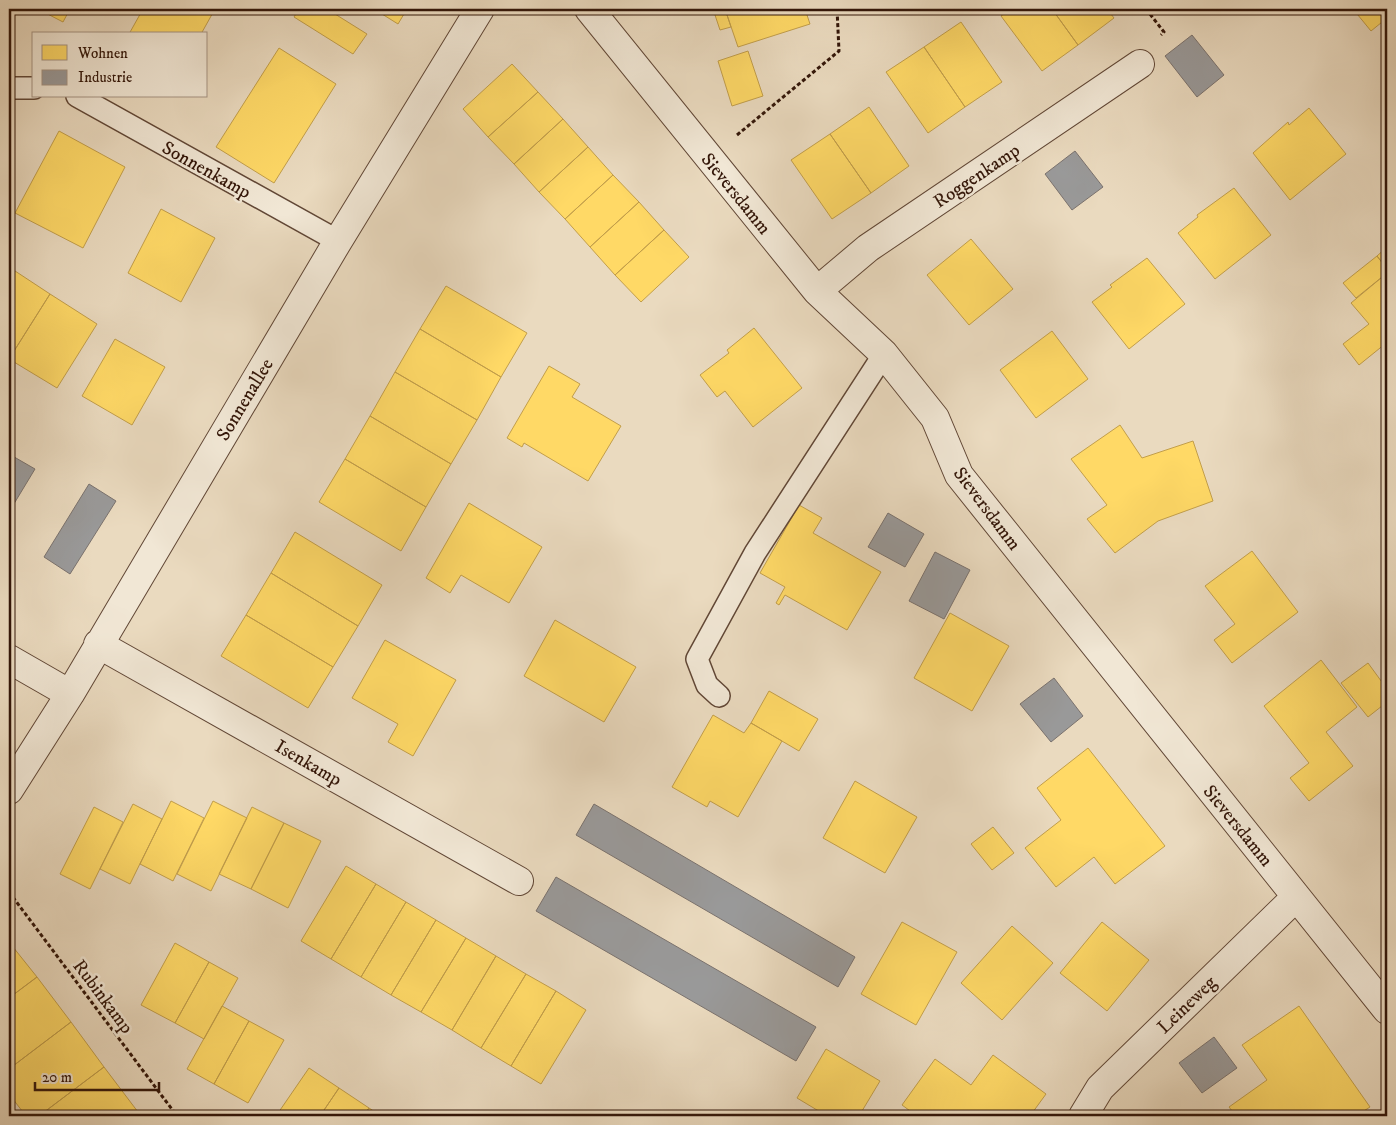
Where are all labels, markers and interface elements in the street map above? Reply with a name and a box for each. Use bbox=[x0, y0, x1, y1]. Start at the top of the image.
legend bbox=[32, 32, 208, 98]
text: Wohnen bbox=[77, 44, 128, 63]
text: Industrie bbox=[78, 68, 132, 87]
street label: Sonnenkamp bbox=[158, 136, 255, 204]
street label: Roggenkamp bbox=[929, 139, 1024, 214]
street label: Sieversdamm bbox=[696, 148, 776, 239]
street label: Sonnenallee bbox=[212, 354, 279, 445]
street label: Sieversdamm bbox=[948, 463, 1026, 555]
street label: Isenkamp bbox=[271, 735, 346, 792]
street label: Sieversdamm bbox=[1198, 780, 1278, 871]
street label: Rubinkamp bbox=[67, 955, 138, 1039]
street label: Leineweg bbox=[1153, 971, 1222, 1039]
scale bar bbox=[35, 1060, 159, 1092]
text: 20 m bbox=[42, 1068, 72, 1087]

